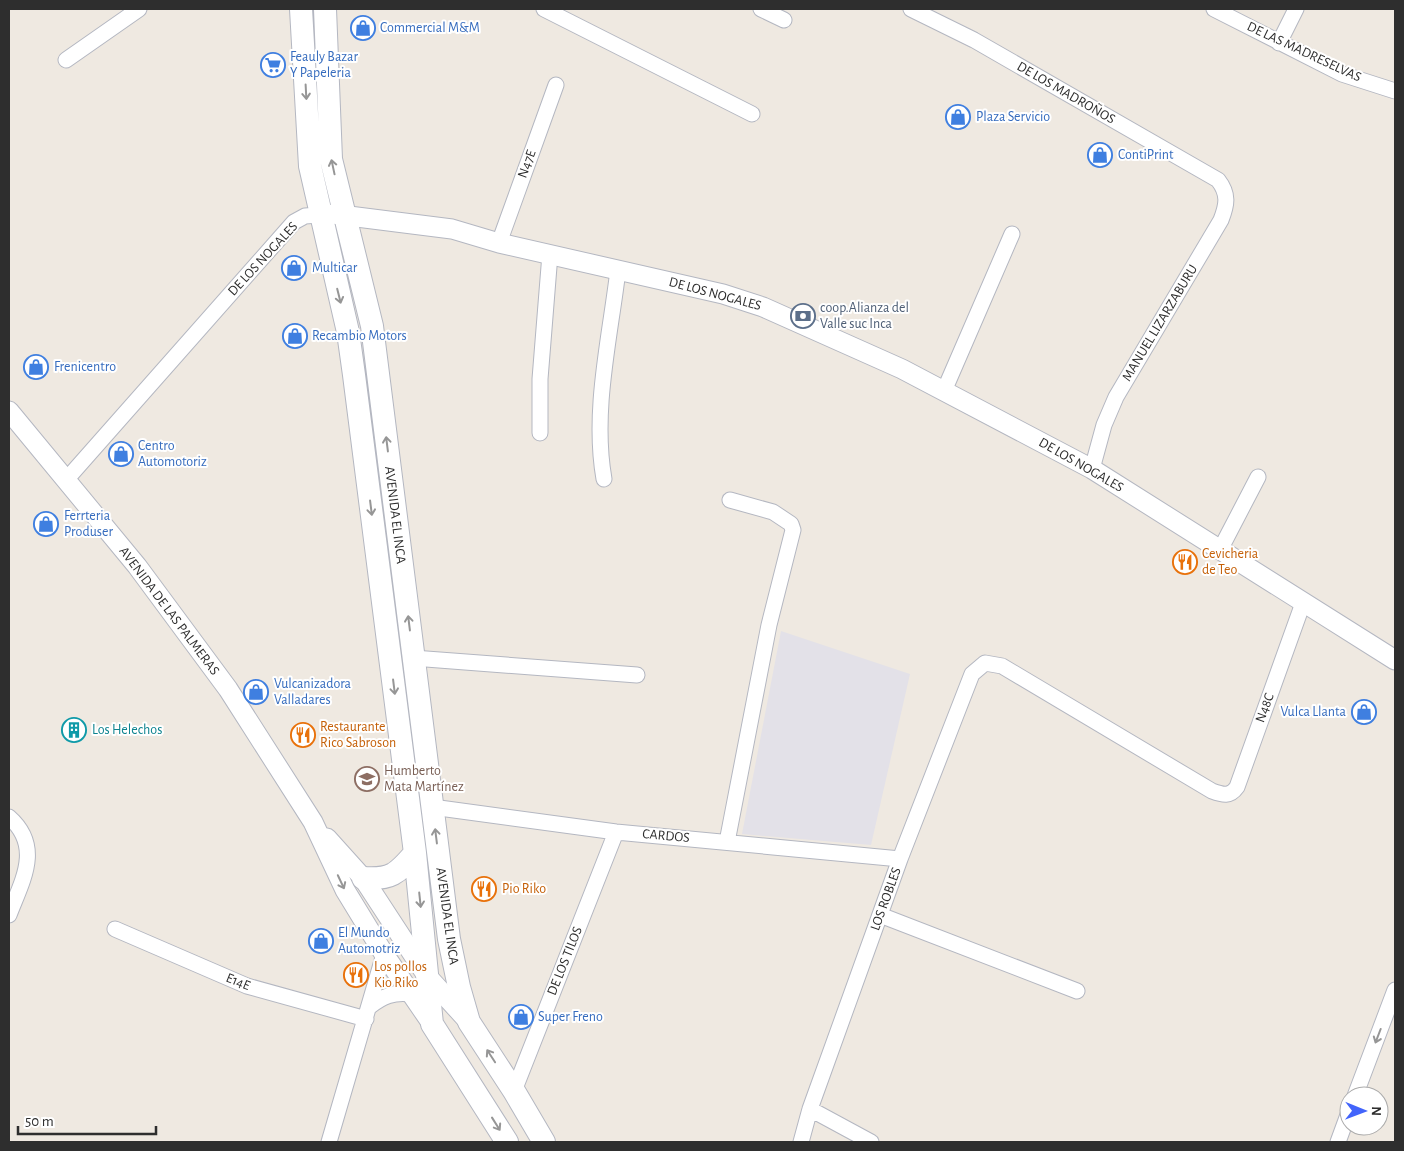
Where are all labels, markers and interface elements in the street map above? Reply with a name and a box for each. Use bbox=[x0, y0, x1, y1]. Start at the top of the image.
shop icon: Commercial M&M bbox=[350, 15, 376, 41]
street label: DE LAS MADRESELVAS bbox=[1245, 19, 1363, 85]
place label: Commercial M&M bbox=[380, 21, 480, 35]
place label: Feauly Bazar Y Papeleria bbox=[290, 50, 358, 80]
supermarket icon: Feauly Bazar Y Papeleria bbox=[260, 52, 286, 78]
street label: DE LOS MADROÑOS bbox=[1015, 58, 1118, 127]
one-way arrow bbox=[301, 84, 310, 100]
shop icon: Plaza Servicio bbox=[945, 104, 971, 130]
place label: Plaza Servicio bbox=[976, 110, 1050, 124]
shop icon: ContiPrint bbox=[1087, 142, 1113, 168]
street label: N47E bbox=[515, 148, 539, 180]
place label: ContiPrint bbox=[1118, 148, 1174, 162]
one-way arrow bbox=[328, 159, 337, 175]
street label: DE LOS NOGALES bbox=[225, 219, 301, 299]
shop icon: Multicar bbox=[281, 255, 307, 281]
place label: Multicar bbox=[312, 261, 358, 275]
street label: MANUEL LIZARZABURU bbox=[1120, 262, 1200, 384]
street label: DE LOS NOGALES bbox=[667, 275, 763, 313]
one-way arrow bbox=[335, 287, 344, 303]
place label: coop.Alianza del Valle suc Inca bbox=[820, 301, 909, 331]
bank icon: coop.Alianza del Valle suc Inca bbox=[790, 303, 816, 329]
shop icon: Recambio Motors bbox=[282, 323, 308, 349]
place label: Recambio Motors bbox=[312, 329, 407, 343]
shop icon: Frenicentro bbox=[23, 354, 49, 380]
place label: Frenicentro bbox=[54, 360, 116, 374]
street label: DE LOS NOGALES bbox=[1036, 435, 1126, 495]
one-way arrow bbox=[381, 436, 391, 452]
place label: Centro Automotoriz bbox=[138, 439, 207, 469]
shop icon: Centro Automotoriz bbox=[108, 441, 134, 467]
street label: AVENIDA EL INCA bbox=[382, 465, 408, 565]
one-way arrow bbox=[366, 500, 376, 516]
place label: Ferrteria Produser bbox=[64, 509, 113, 539]
shop icon: Ferrteria Produser bbox=[33, 511, 59, 537]
street label: AVENIDA DE LAS PALMERAS bbox=[116, 544, 222, 678]
place label: Cevicheria de Teo bbox=[1202, 547, 1259, 577]
restaurant icon: Cevicheria de Teo bbox=[1172, 549, 1198, 575]
one-way arrow bbox=[404, 615, 414, 631]
place label: Vulcanizadora Valladares bbox=[274, 677, 352, 707]
shop icon: Vulcanizadora Valladares bbox=[243, 679, 269, 705]
one-way arrow bbox=[389, 679, 399, 695]
street label: N48C bbox=[1253, 691, 1277, 725]
shop icon: Vulca Llanta bbox=[1351, 699, 1377, 725]
place label: Vulca Llanta bbox=[1280, 705, 1347, 719]
building icon: Los Helechos bbox=[61, 717, 87, 743]
place label: Restaurante Rico Sabroson bbox=[320, 720, 396, 750]
restaurant icon: Restaurante Rico Sabroson bbox=[290, 722, 316, 748]
place label: Los Helechos bbox=[92, 723, 162, 737]
place label: Humberto Mata Martínez bbox=[384, 764, 464, 794]
school or university icon: Humberto Mata Martínez bbox=[354, 766, 380, 792]
street label: CARDOS bbox=[642, 827, 690, 845]
one-way arrow bbox=[431, 828, 441, 844]
street label: LOS ROBLES bbox=[868, 865, 904, 933]
street label: AVENIDA EL INCA bbox=[433, 866, 461, 966]
one-way arrow bbox=[337, 874, 346, 889]
restaurant icon: Pio Riko bbox=[471, 876, 497, 902]
place label: Pio Riko bbox=[502, 882, 546, 896]
one-way arrow bbox=[415, 892, 425, 908]
street label: DE LOS TILOS bbox=[545, 925, 585, 997]
place label: El Mundo Automotriz bbox=[338, 926, 400, 956]
shop icon: El Mundo Automotriz bbox=[308, 928, 334, 954]
place label: Los pollos Kio Riko bbox=[374, 960, 427, 990]
restaurant icon: Los pollos Kio Riko bbox=[343, 962, 369, 988]
street label: E14E bbox=[224, 971, 252, 993]
shop icon: Super Freno bbox=[508, 1004, 534, 1030]
place label: Super Freno bbox=[538, 1010, 603, 1024]
one-way arrow bbox=[1373, 1028, 1382, 1043]
one-way arrow bbox=[486, 1049, 496, 1063]
north arrow bbox=[1339, 1086, 1389, 1136]
scale bar bbox=[18, 1104, 155, 1136]
text: N bbox=[1369, 1106, 1383, 1116]
text: 50 m bbox=[25, 1114, 54, 1129]
one-way arrow bbox=[491, 1117, 501, 1131]

